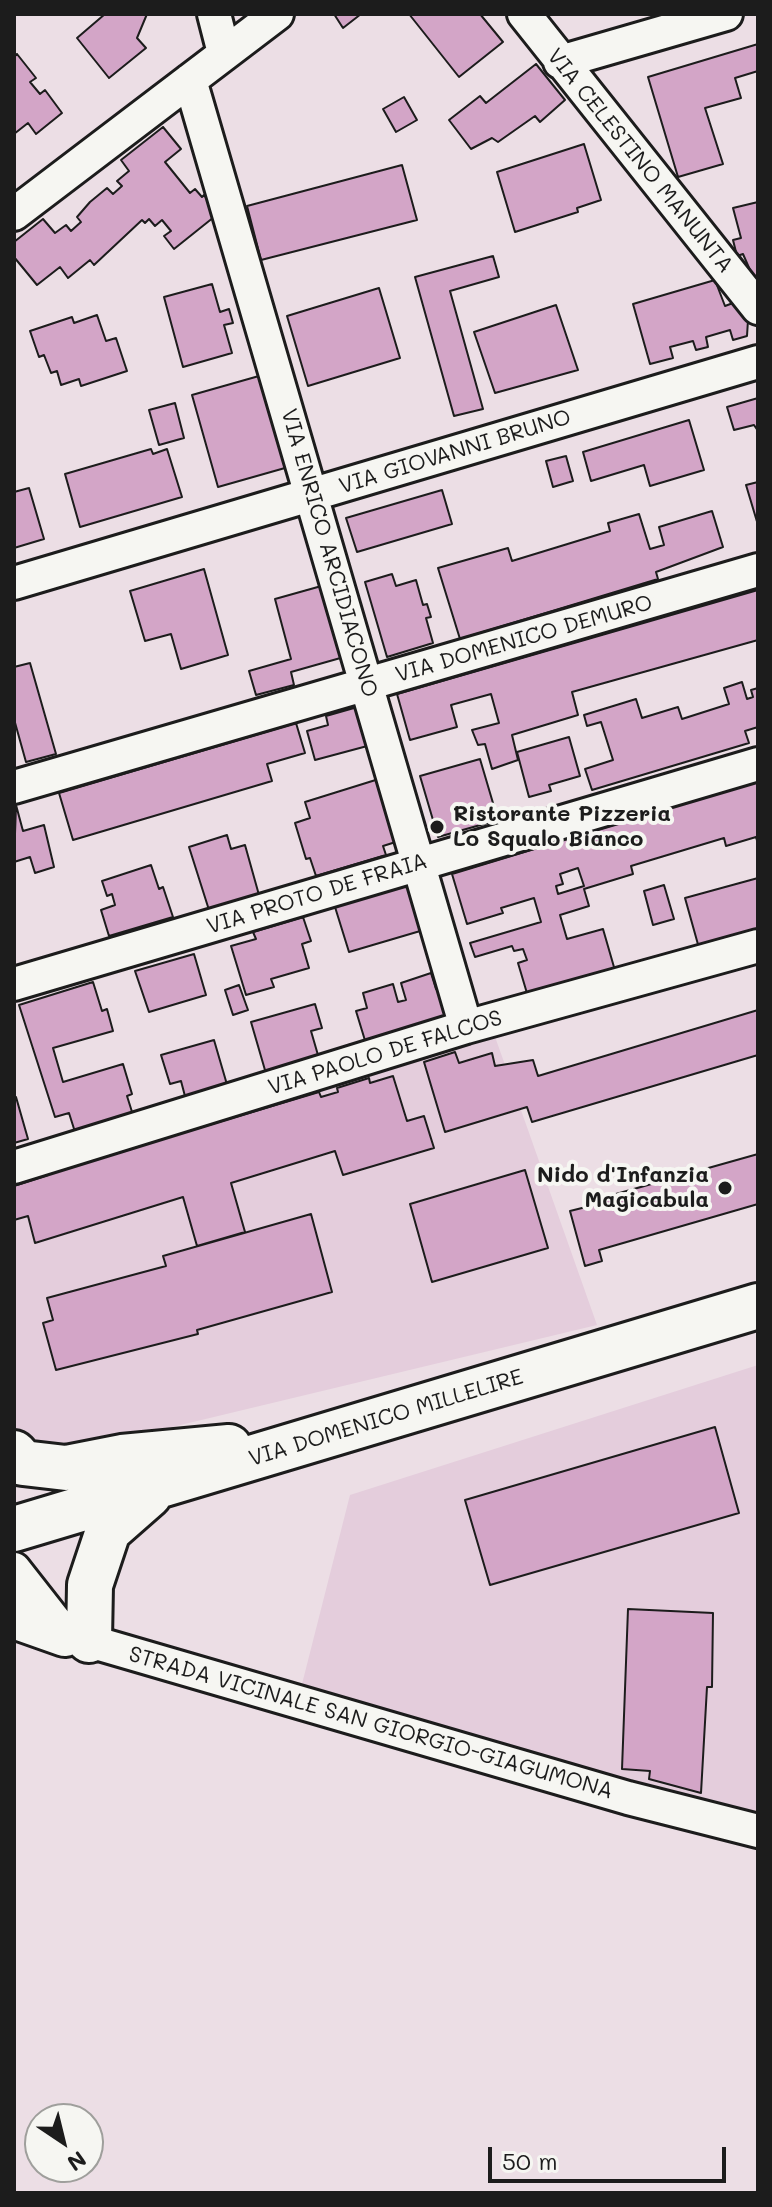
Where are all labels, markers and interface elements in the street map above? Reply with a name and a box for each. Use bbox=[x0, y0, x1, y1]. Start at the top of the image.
street label: VIA CELESTINO MANUNTA bbox=[541, 44, 739, 278]
street label: VIA GIOVANNI BRUNO bbox=[336, 404, 574, 500]
street label: VIA ENRICO ARCIDIACONO bbox=[275, 406, 383, 700]
street label: VIA DOMENICO DEMURO bbox=[392, 590, 656, 688]
place label: Ristorante Pizzeria Lo Squalo Bianco bbox=[453, 801, 671, 852]
marker: Ristorante Pizzeria Lo Squalo Bianco bbox=[428, 818, 446, 836]
street label: VIA PROTO DE FRAIA bbox=[204, 848, 430, 940]
street label: VIA PAOLO DE FALCOS bbox=[265, 1005, 505, 1101]
place label: Nido d'Infanzia Magicabula bbox=[537, 1162, 709, 1214]
marker: Nido d'Infanzia Magicabula bbox=[716, 1179, 734, 1197]
street label: VIA DOMENICO MILLELIRE bbox=[246, 1364, 526, 1472]
street label: STRADA VICINALE SAN GIORGIO-GIAGUMONA bbox=[126, 1641, 616, 1805]
north arrow bbox=[24, 2103, 104, 2183]
scale bar bbox=[492, 2131, 730, 2181]
text: N bbox=[62, 2145, 92, 2178]
text: 50 m bbox=[502, 2145, 558, 2176]

